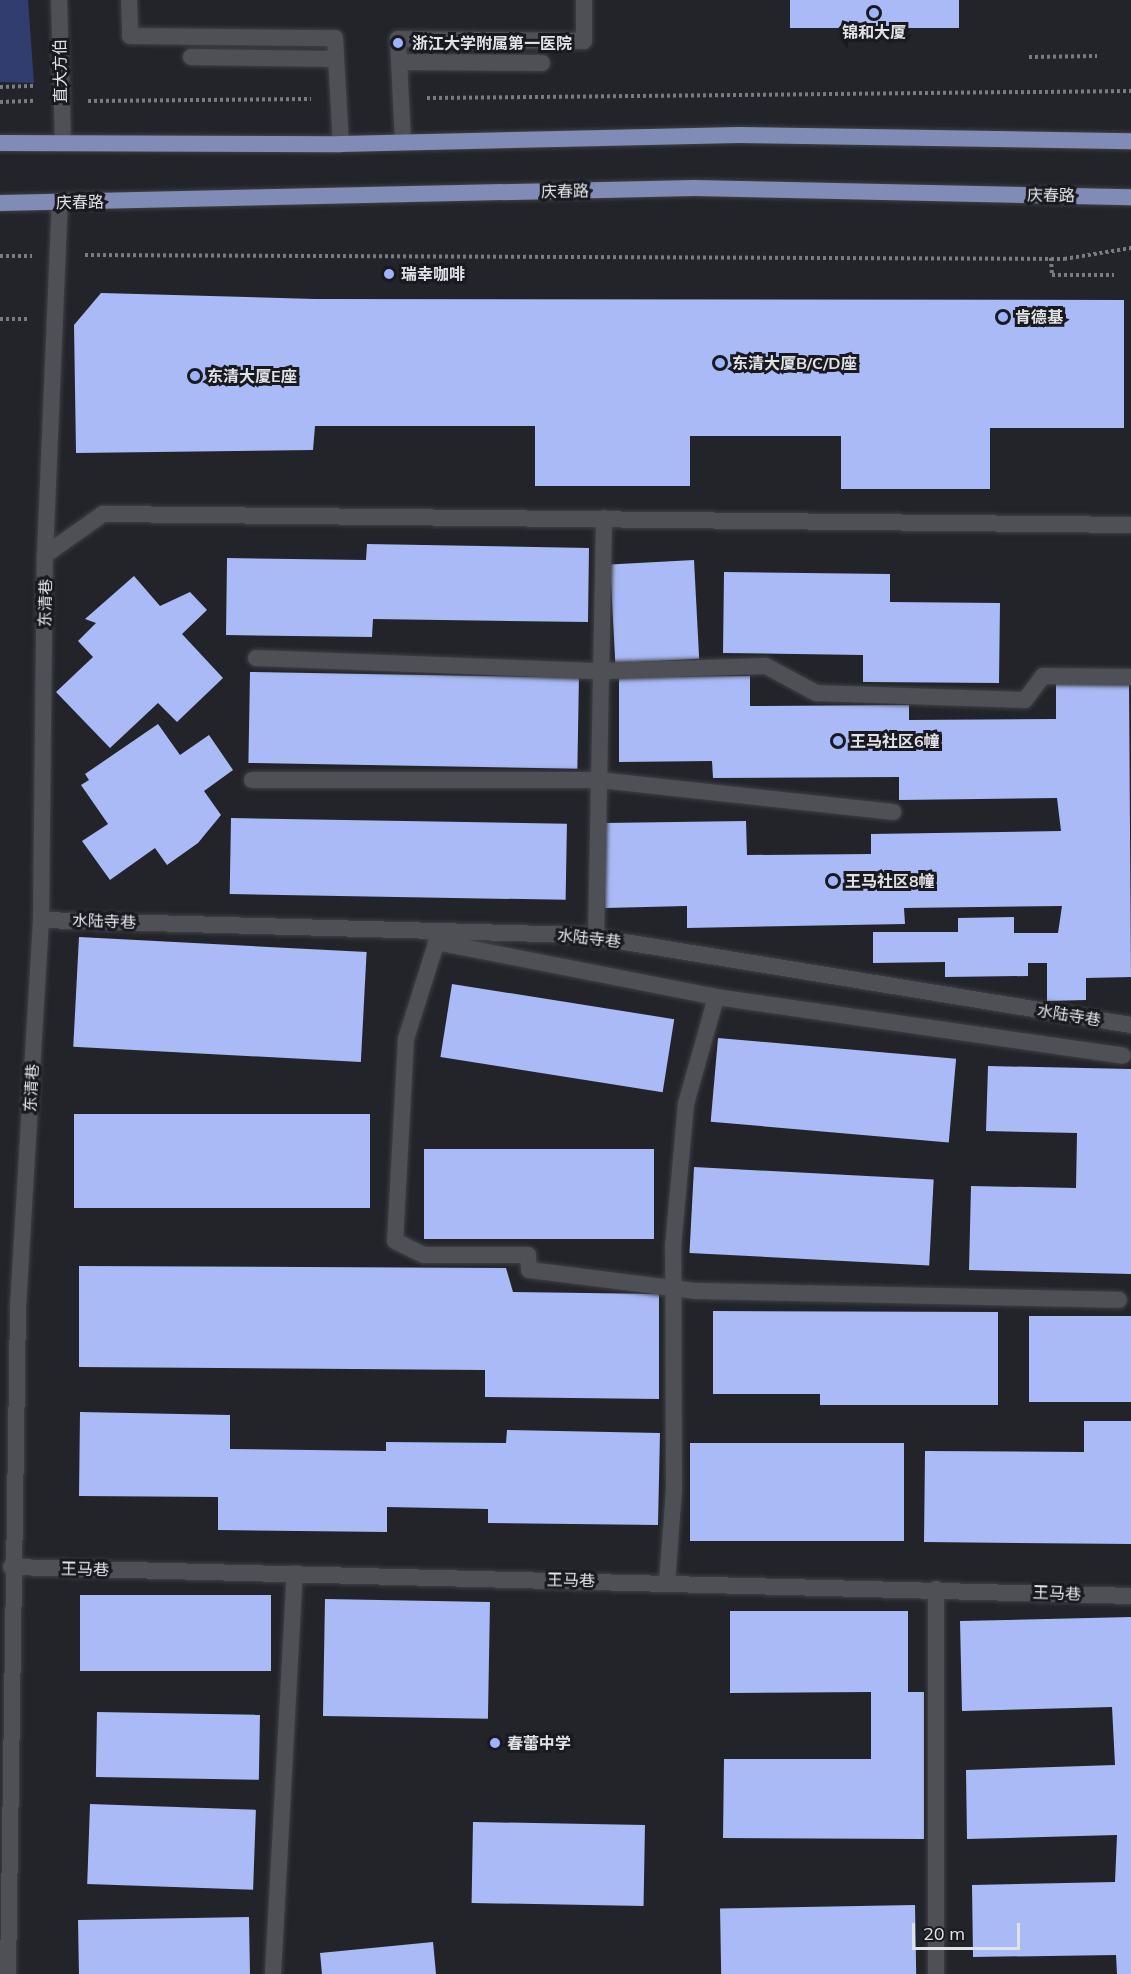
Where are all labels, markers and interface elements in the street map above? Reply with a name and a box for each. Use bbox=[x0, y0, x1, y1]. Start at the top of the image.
marker: 锦和大厦 bbox=[867, 6, 881, 20]
place label: 锦和大厦 bbox=[842, 22, 906, 42]
place label: 浙江大学附属第一医院 bbox=[412, 33, 572, 53]
marker: 浙江大学附属第一医院 bbox=[389, 34, 407, 52]
street label: 直大方伯 bbox=[50, 39, 70, 103]
street label: 庆春路 bbox=[541, 181, 589, 201]
street label: 庆春路 bbox=[1027, 185, 1075, 205]
street label: 庆春路 bbox=[56, 192, 104, 212]
place label: 瑞幸咖啡 bbox=[401, 264, 465, 284]
marker: 瑞幸咖啡 bbox=[382, 267, 396, 281]
place label: 肯德基 bbox=[1015, 307, 1063, 327]
marker: 肯德基 bbox=[996, 310, 1010, 324]
place label: 东清大厦B/C/D座 bbox=[732, 353, 856, 373]
marker: 东清大厦B/C/D座 bbox=[713, 356, 727, 370]
place label: 东清大厦E座 bbox=[207, 366, 297, 386]
marker: 东清大厦E座 bbox=[188, 369, 202, 383]
street label: 东清巷 bbox=[35, 579, 55, 627]
place label: 王马社区6幢 bbox=[850, 731, 940, 751]
marker: 王马社区6幢 bbox=[831, 734, 845, 748]
place label: 王马社区8幢 bbox=[845, 871, 935, 891]
marker: 王马社区8幢 bbox=[826, 874, 840, 888]
street label: 水陆寺巷 bbox=[72, 910, 136, 932]
street label: 水陆寺巷 bbox=[556, 925, 622, 951]
street label: 水陆寺巷 bbox=[1036, 1001, 1102, 1029]
street label: 东清巷 bbox=[20, 1064, 42, 1112]
street label: 王马巷 bbox=[61, 1559, 109, 1579]
street label: 王马巷 bbox=[547, 1570, 595, 1590]
street label: 王马巷 bbox=[1033, 1583, 1081, 1603]
place label: 春蕾中学 bbox=[507, 1733, 571, 1753]
marker: 春蕾中学 bbox=[488, 1736, 502, 1750]
scale bar bbox=[915, 1911, 1023, 1949]
text: 20 m bbox=[923, 1922, 965, 1945]

